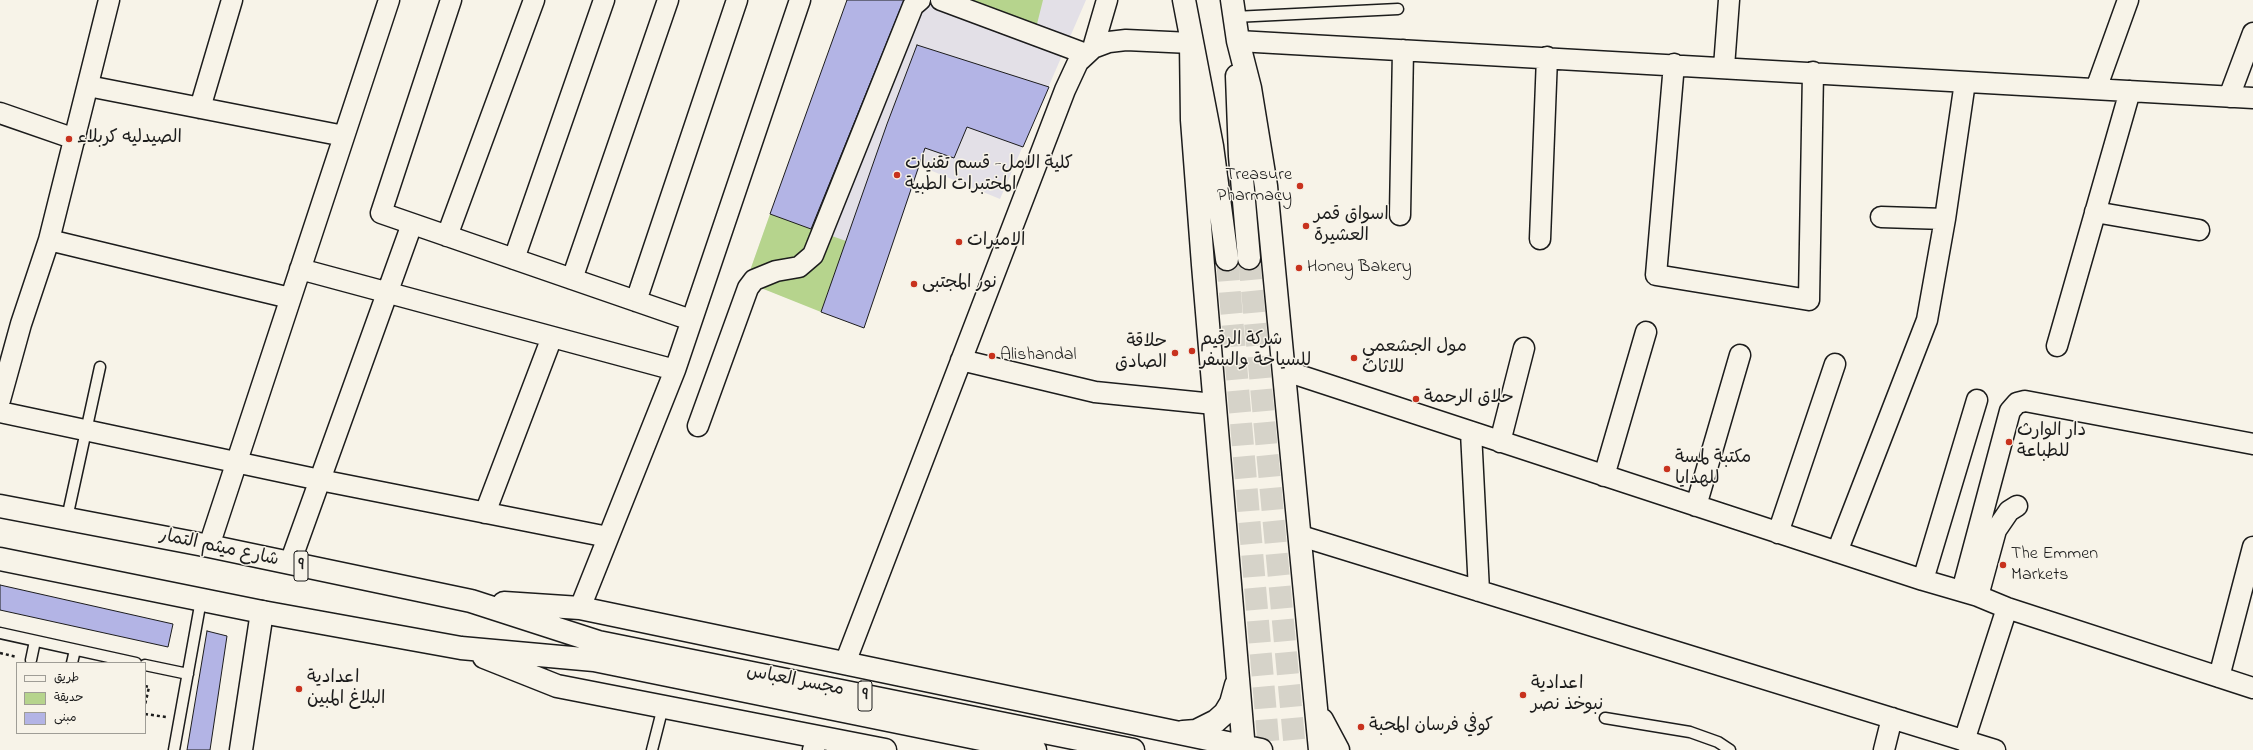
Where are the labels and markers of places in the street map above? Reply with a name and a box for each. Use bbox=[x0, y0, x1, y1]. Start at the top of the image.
place label: الصيدليه كربلاء bbox=[77, 128, 182, 150]
marker: الصيدليه كربلاء bbox=[64, 134, 74, 144]
place label: كلية الامل- قسم تقنيات المختبرات الطبية bbox=[905, 154, 1073, 196]
place label: Treasure Pharmacy bbox=[1217, 165, 1292, 208]
marker: كلية الامل- قسم تقنيات المختبرات الطبية bbox=[892, 170, 902, 180]
marker: Treasure Pharmacy bbox=[1295, 181, 1305, 191]
place label: اسواق قمر العشيرة bbox=[1314, 205, 1389, 248]
marker: اسواق قمر العشيرة bbox=[1301, 221, 1311, 231]
place label: الاميرات bbox=[967, 231, 1026, 253]
marker: الاميرات bbox=[954, 237, 964, 247]
place label: Honey Bakery bbox=[1307, 257, 1412, 279]
marker: Honey Bakery bbox=[1294, 263, 1304, 273]
place label: نور المجتبى bbox=[922, 273, 997, 295]
marker: نور المجتبى bbox=[909, 279, 919, 289]
place label: شركة الرقيم للسياحة والسفر bbox=[1200, 330, 1311, 372]
place label: حلاقة الصادق bbox=[1115, 332, 1167, 374]
place label: مول الجشعمي للاثاث bbox=[1362, 337, 1467, 380]
place label: Alishandal bbox=[1000, 345, 1077, 367]
marker: شركة الرقيم للسياحة والسفر bbox=[1187, 346, 1197, 356]
marker: حلاقة الصادق bbox=[1170, 348, 1180, 358]
marker: Alishandal bbox=[987, 351, 997, 361]
marker: مول الجشعمي للاثاث bbox=[1349, 353, 1359, 363]
place label: حلاق الرحمة bbox=[1424, 388, 1514, 410]
marker: حلاق الرحمة bbox=[1411, 394, 1421, 404]
place label: دار الوارث للطباعة bbox=[2017, 421, 2086, 464]
marker: دار الوارث للطباعة bbox=[2004, 437, 2014, 447]
place label: مكتبة لمسة للهدايا bbox=[1675, 448, 1751, 490]
marker: مكتبة لمسة للهدايا bbox=[1662, 464, 1672, 474]
place label: The Emmen Markets bbox=[2011, 544, 2098, 586]
marker: The Emmen Markets bbox=[1998, 560, 2008, 570]
place label: اعدادية البلاغ المبين bbox=[307, 668, 385, 710]
place label: اعدادية نبوخذ نصر bbox=[1531, 674, 1603, 716]
marker: اعدادية البلاغ المبين bbox=[294, 684, 304, 694]
marker: اعدادية نبوخذ نصر bbox=[1518, 690, 1528, 700]
place label: كوفي فرسان المحبة bbox=[1369, 716, 1493, 738]
marker: كوفي فرسان المحبة bbox=[1356, 722, 1366, 732]

